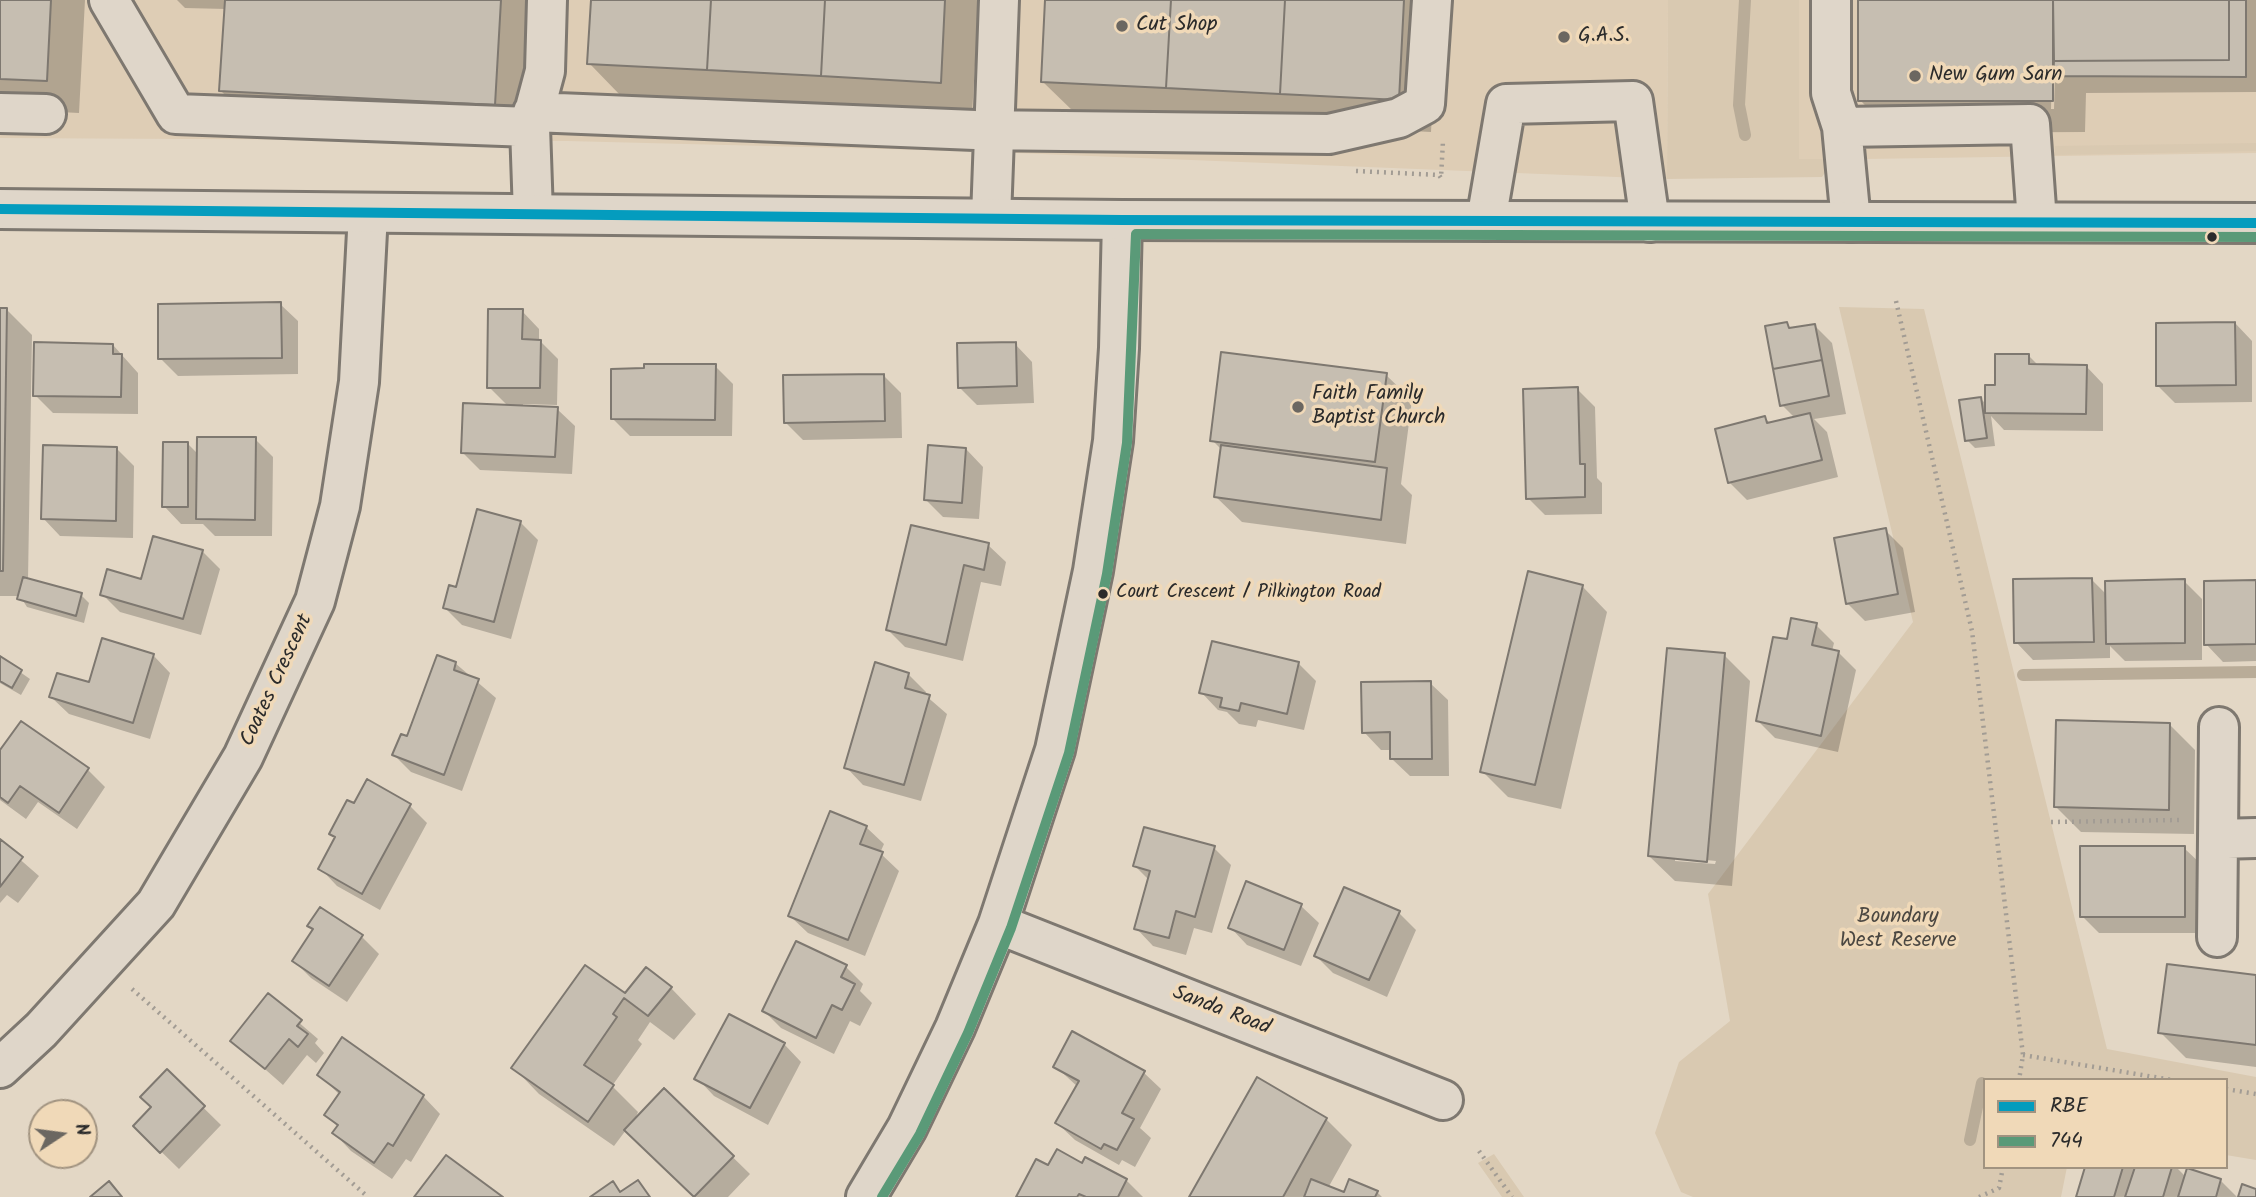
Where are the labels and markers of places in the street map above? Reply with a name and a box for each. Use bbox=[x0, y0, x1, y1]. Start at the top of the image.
place label: Cut Shop bbox=[1136, 13, 1217, 39]
marker: Cut Shop bbox=[1114, 18, 1130, 34]
place label: G.A.S. bbox=[1578, 24, 1630, 50]
marker: G.A.S. bbox=[1556, 29, 1572, 45]
place label: New Gum Sarn bbox=[1929, 63, 2062, 89]
marker: New Gum Sarn bbox=[1907, 68, 1923, 84]
unlabelled marker bbox=[2205, 230, 2219, 244]
place label: Faith Family Baptist Church bbox=[1312, 382, 1445, 432]
marker: Faith Family Baptist Church bbox=[1290, 399, 1306, 415]
place label: Court Crescent / Pilkington Road bbox=[1116, 583, 1381, 605]
marker: Court Crescent / Pilkington Road bbox=[1096, 587, 1110, 601]

